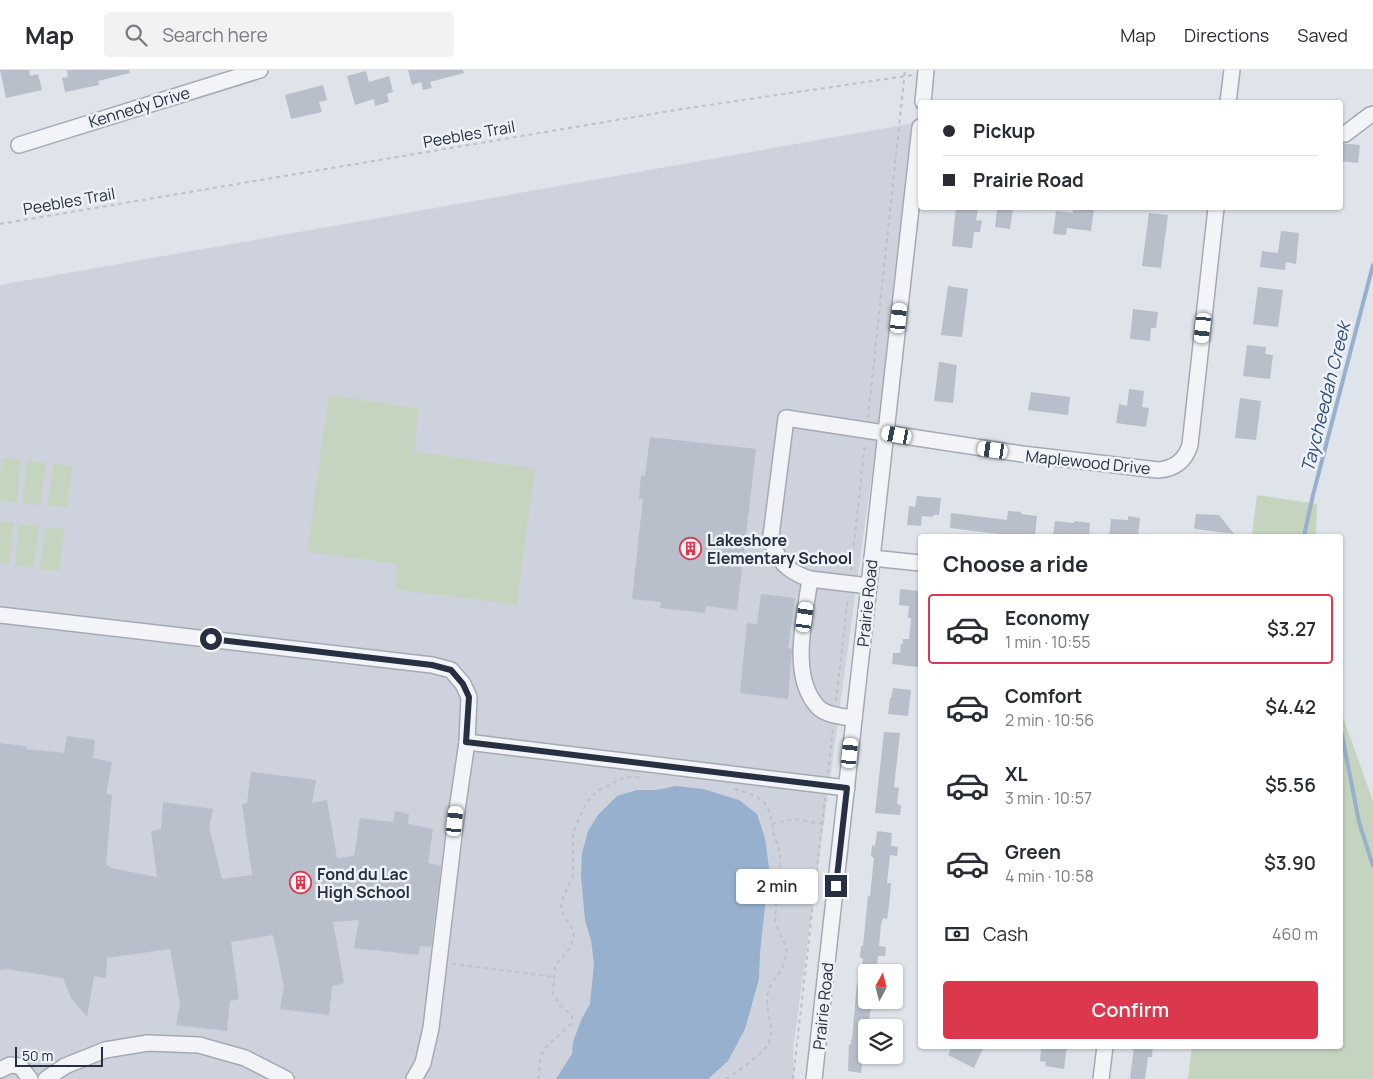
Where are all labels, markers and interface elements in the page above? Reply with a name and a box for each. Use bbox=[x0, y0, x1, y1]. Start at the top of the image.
search box bbox=[104, 12, 454, 57]
text: Map bbox=[25, 18, 74, 51]
icon: search bbox=[122, 21, 150, 49]
text: Search here bbox=[162, 22, 268, 48]
text: Map bbox=[1120, 23, 1156, 47]
text: Directions bbox=[1184, 23, 1269, 47]
text: Saved bbox=[1297, 23, 1348, 47]
street label: Kennedy Drive bbox=[86, 81, 192, 133]
street label: Peebles Trail bbox=[421, 115, 517, 153]
text: Pickup bbox=[973, 118, 1035, 144]
text: Prairie Road bbox=[973, 167, 1084, 193]
street label: Peebles Trail bbox=[21, 182, 117, 220]
car bbox=[889, 302, 908, 334]
car bbox=[1193, 312, 1212, 344]
water label: Taycheedah Creek bbox=[1295, 316, 1356, 475]
car bbox=[880, 425, 913, 445]
car bbox=[977, 440, 1008, 460]
street label: Maplewood Drive bbox=[1024, 444, 1152, 480]
place label: Lakeshore Elementary School bbox=[707, 529, 852, 569]
building icon: Lakeshore Elementary School bbox=[679, 537, 703, 561]
text: Choose a ride bbox=[943, 549, 1088, 579]
street label: Prairie Road bbox=[851, 558, 883, 648]
car bbox=[795, 601, 814, 633]
text: Economy bbox=[1005, 605, 1089, 631]
icon: car bbox=[945, 607, 990, 652]
text: $3.27 bbox=[1267, 616, 1316, 642]
route start bbox=[200, 628, 222, 650]
text: 1 min · 10:55 bbox=[1005, 631, 1091, 653]
text: Comfort bbox=[1005, 683, 1082, 709]
icon: car bbox=[945, 685, 990, 730]
text: $4.42 bbox=[1265, 694, 1316, 720]
text: 2 min · 10:56 bbox=[1005, 709, 1094, 731]
car bbox=[840, 737, 859, 769]
text: XL bbox=[1005, 761, 1028, 787]
icon: car bbox=[945, 763, 990, 808]
text: $5.56 bbox=[1265, 772, 1316, 798]
text: 3 min · 10:57 bbox=[1005, 787, 1092, 809]
car bbox=[445, 805, 464, 837]
text: Green bbox=[1005, 839, 1061, 865]
icon: car bbox=[945, 841, 990, 886]
text: $3.90 bbox=[1264, 850, 1316, 876]
place label: Fond du Lac High School bbox=[317, 863, 410, 903]
text: 4 min · 10:58 bbox=[1005, 865, 1094, 887]
callout: 2 min bbox=[736, 868, 818, 904]
building icon: Fond du Lac High School bbox=[289, 871, 313, 895]
text: 2 min bbox=[757, 875, 797, 897]
route end bbox=[825, 875, 847, 897]
icon: cash bbox=[943, 920, 971, 948]
text: Cash bbox=[983, 921, 1028, 947]
text: 460 m bbox=[1272, 923, 1318, 945]
street label: Prairie Road bbox=[807, 961, 839, 1051]
north arrow bbox=[858, 964, 902, 1009]
map controls bbox=[858, 964, 903, 1064]
button: Confirm bbox=[943, 981, 1318, 1039]
button: layers bbox=[858, 1019, 903, 1064]
scale bar bbox=[15, 1044, 102, 1067]
text: 50 m bbox=[22, 1046, 53, 1065]

